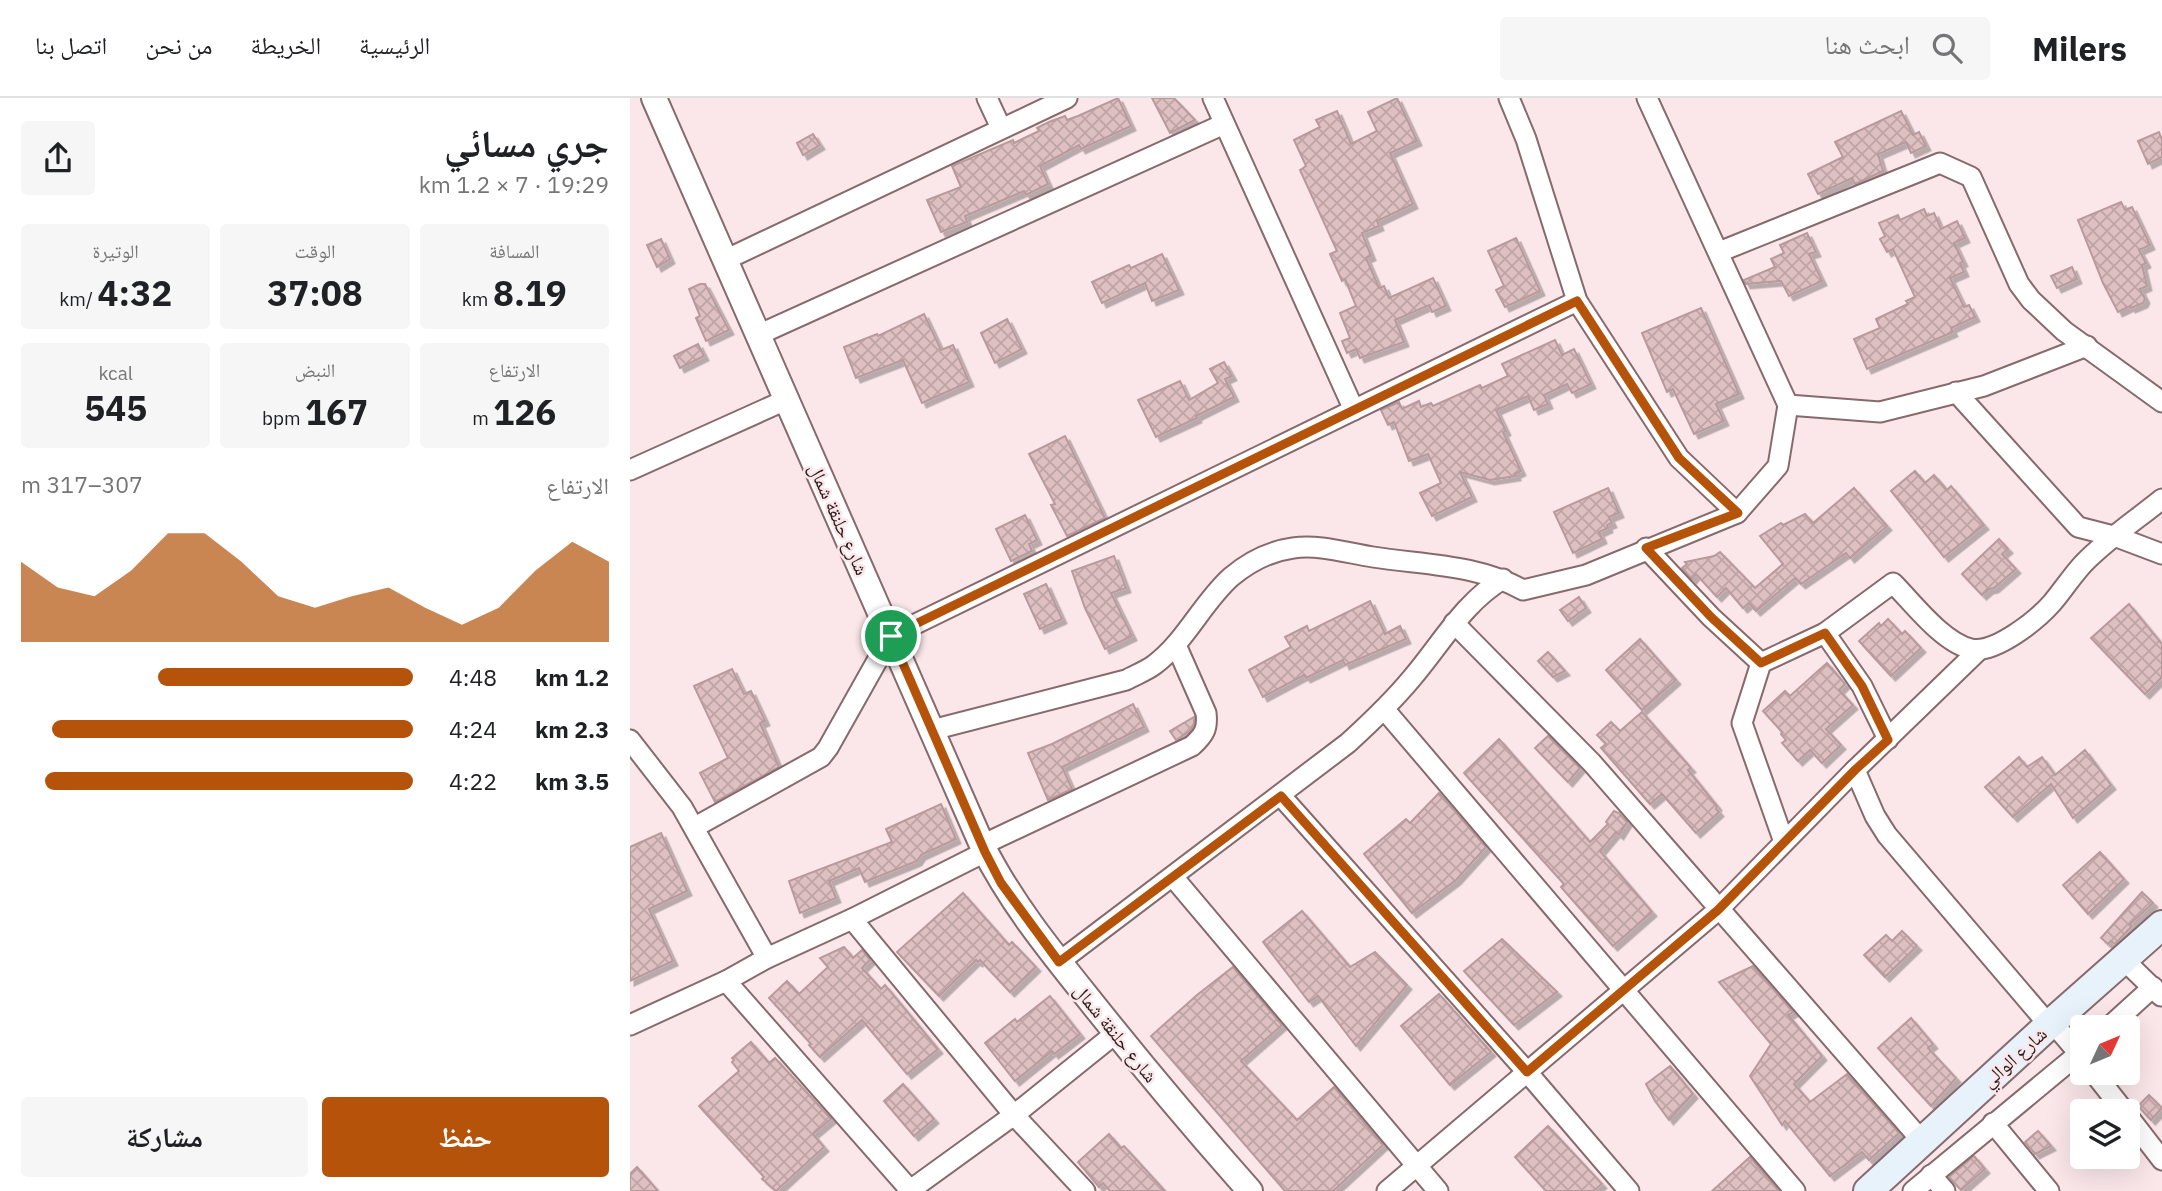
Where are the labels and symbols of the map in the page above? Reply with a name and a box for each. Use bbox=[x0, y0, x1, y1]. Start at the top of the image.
street label: شارع حلنقة شمال bbox=[804, 459, 874, 579]
pin bbox=[861, 606, 921, 666]
street label: شارع حلنقة شمال bbox=[1069, 979, 1163, 1087]
north arrow bbox=[2070, 1015, 2140, 1085]
street label: شارع الوالي bbox=[1976, 1021, 2054, 1095]

